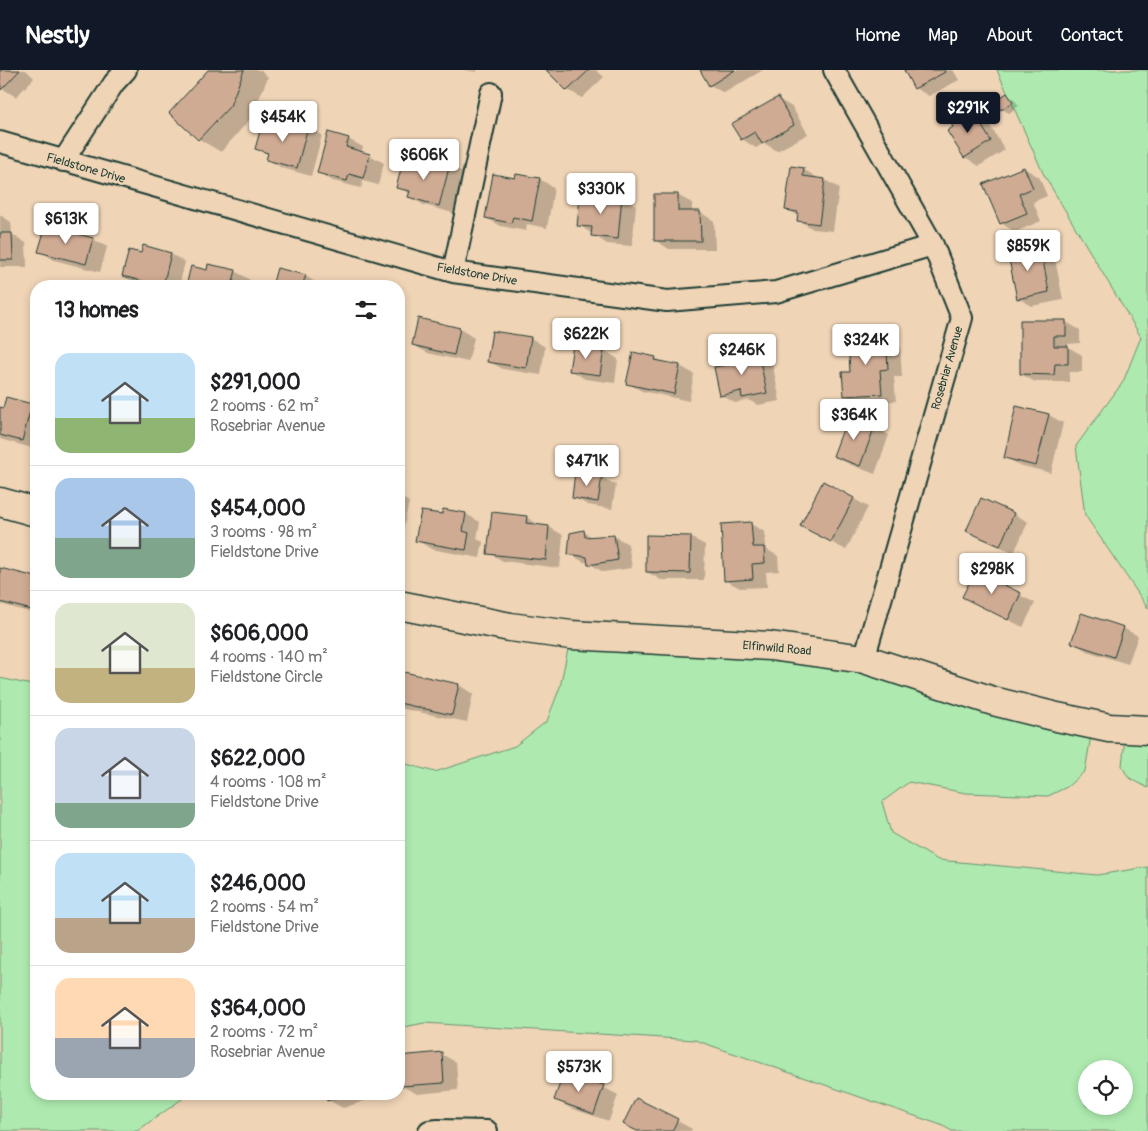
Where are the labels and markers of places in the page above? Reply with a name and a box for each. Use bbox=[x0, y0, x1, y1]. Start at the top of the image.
pin: $291K bbox=[933, 92, 1003, 134]
pin: $454K bbox=[248, 100, 318, 143]
pin: $606K bbox=[389, 138, 459, 181]
pin: $330K bbox=[566, 172, 636, 215]
pin: $613K bbox=[31, 202, 101, 245]
pin: $859K bbox=[993, 230, 1063, 272]
pin: $622K bbox=[551, 318, 621, 360]
pin: $324K bbox=[831, 324, 901, 366]
pin: $246K bbox=[707, 334, 777, 376]
pin: $364K bbox=[819, 398, 889, 441]
pin: $471K bbox=[552, 444, 622, 487]
pin: $298K bbox=[957, 552, 1027, 595]
pin: $573K bbox=[544, 1050, 614, 1093]

